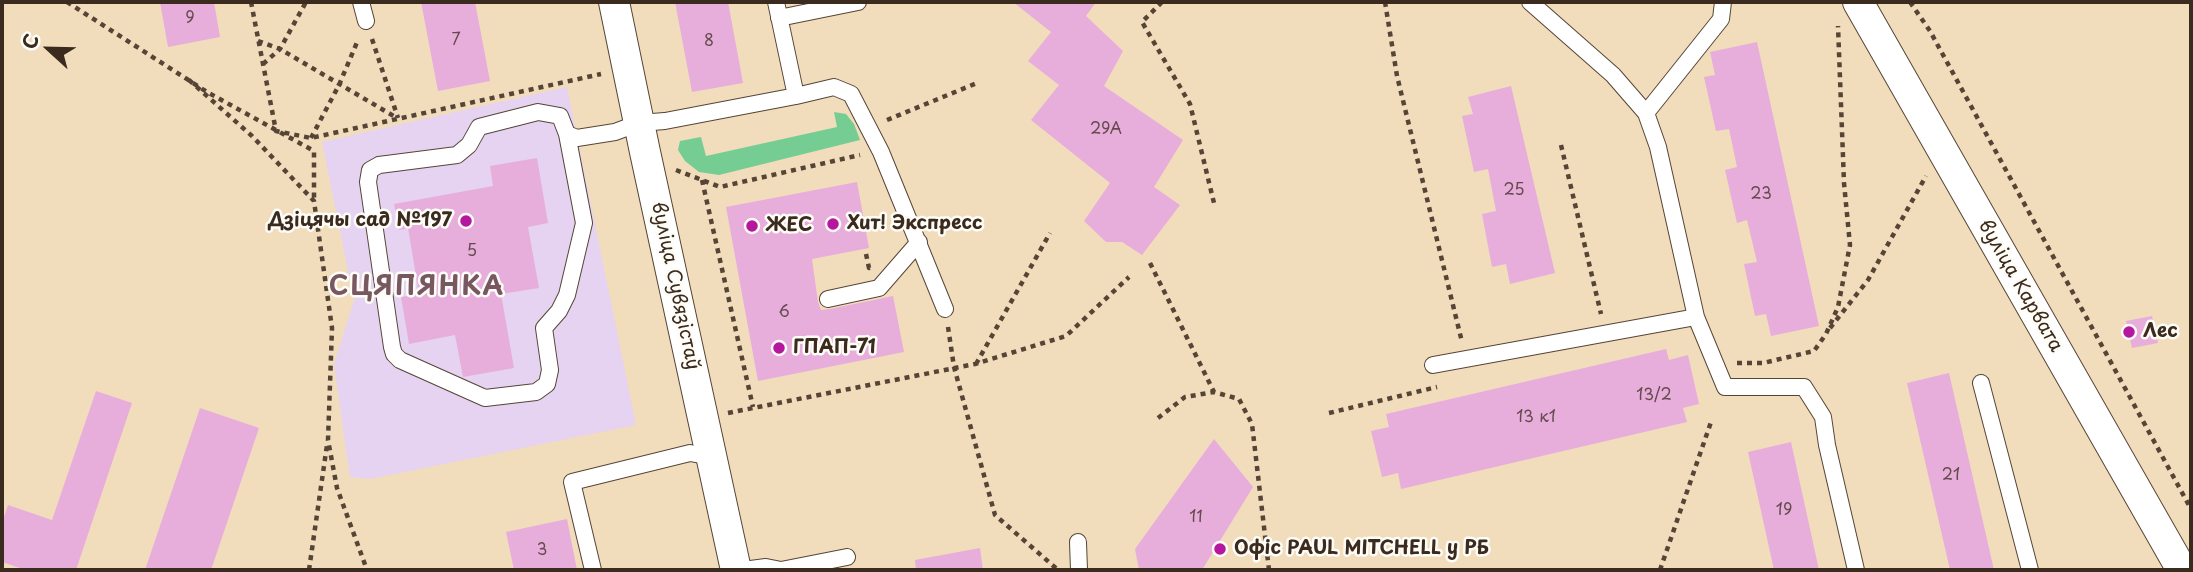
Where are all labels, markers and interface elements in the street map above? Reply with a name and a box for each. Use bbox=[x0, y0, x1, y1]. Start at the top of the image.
house number: 9 bbox=[185, 9, 195, 29]
north arrow bbox=[14, 14, 84, 84]
text: С bbox=[14, 29, 45, 53]
house number: 7 bbox=[451, 31, 461, 51]
house number: 8 bbox=[704, 32, 714, 52]
house number: 29А bbox=[1090, 120, 1122, 140]
house number: 25 bbox=[1503, 181, 1525, 201]
house number: 23 bbox=[1750, 185, 1772, 205]
street label: вуліца Сувязістаў bbox=[646, 200, 704, 372]
place label: Дзіцячы сад №197 bbox=[268, 210, 452, 232]
marker: Дзіцячы сад №197 bbox=[458, 213, 474, 229]
place label: Хит! Экспресс bbox=[847, 213, 982, 235]
place label: ЖЕС bbox=[766, 215, 812, 237]
marker: Хит! Экспресс bbox=[825, 216, 841, 232]
street label: вуліца Карвата bbox=[1973, 216, 2067, 356]
marker: ЖЕС bbox=[744, 218, 760, 234]
house number: 5 bbox=[467, 242, 477, 262]
district label: СЦЯПЯНКА bbox=[330, 272, 504, 304]
house number: 6 bbox=[778, 303, 790, 323]
place label: Лес bbox=[2143, 321, 2178, 343]
marker: Лес bbox=[2121, 324, 2137, 340]
place label: ГПАП-71 bbox=[793, 337, 876, 359]
marker: ГПАП-71 bbox=[771, 340, 787, 356]
house number: 13/2 bbox=[1636, 386, 1672, 406]
house number: 13 к1 bbox=[1516, 408, 1556, 428]
house number: 21 bbox=[1942, 466, 1960, 486]
house number: 19 bbox=[1776, 501, 1792, 521]
house number: 11 bbox=[1189, 508, 1203, 528]
place label: Офіс PAUL MITCHELL у РБ bbox=[1234, 538, 1489, 560]
house number: 3 bbox=[537, 541, 547, 561]
marker: Офіс PAUL MITCHELL у РБ bbox=[1212, 541, 1228, 557]

